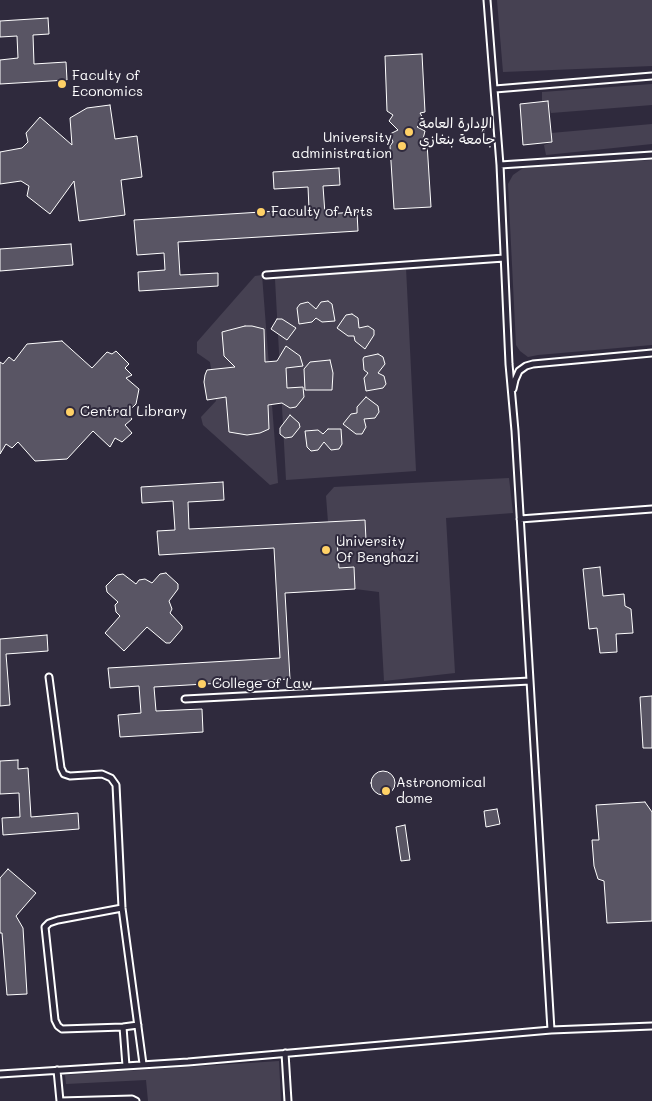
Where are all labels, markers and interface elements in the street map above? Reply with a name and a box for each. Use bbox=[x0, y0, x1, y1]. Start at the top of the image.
place label: Faculty of Economics bbox=[72, 68, 143, 100]
marker: Faculty of Economics bbox=[56, 78, 68, 90]
place label: الإدارة العامة جامعة بنغازي bbox=[419, 116, 495, 148]
marker: الإدارة العامة جامعة بنغازي bbox=[403, 126, 415, 138]
place label: University administration bbox=[292, 130, 392, 162]
marker: University administration bbox=[396, 140, 408, 152]
place label: Faculty of Arts bbox=[271, 204, 373, 220]
marker: Faculty of Arts bbox=[255, 206, 267, 218]
place label: Central Library bbox=[80, 404, 187, 420]
marker: Central Library bbox=[64, 406, 76, 418]
place label: University Of Benghazi bbox=[336, 534, 419, 566]
marker: University Of Benghazi bbox=[320, 544, 332, 556]
place label: College of Law bbox=[212, 676, 312, 692]
marker: College of Law bbox=[196, 678, 208, 690]
place label: Astronomical dome bbox=[396, 775, 486, 808]
marker: Astronomical dome bbox=[380, 785, 392, 797]

